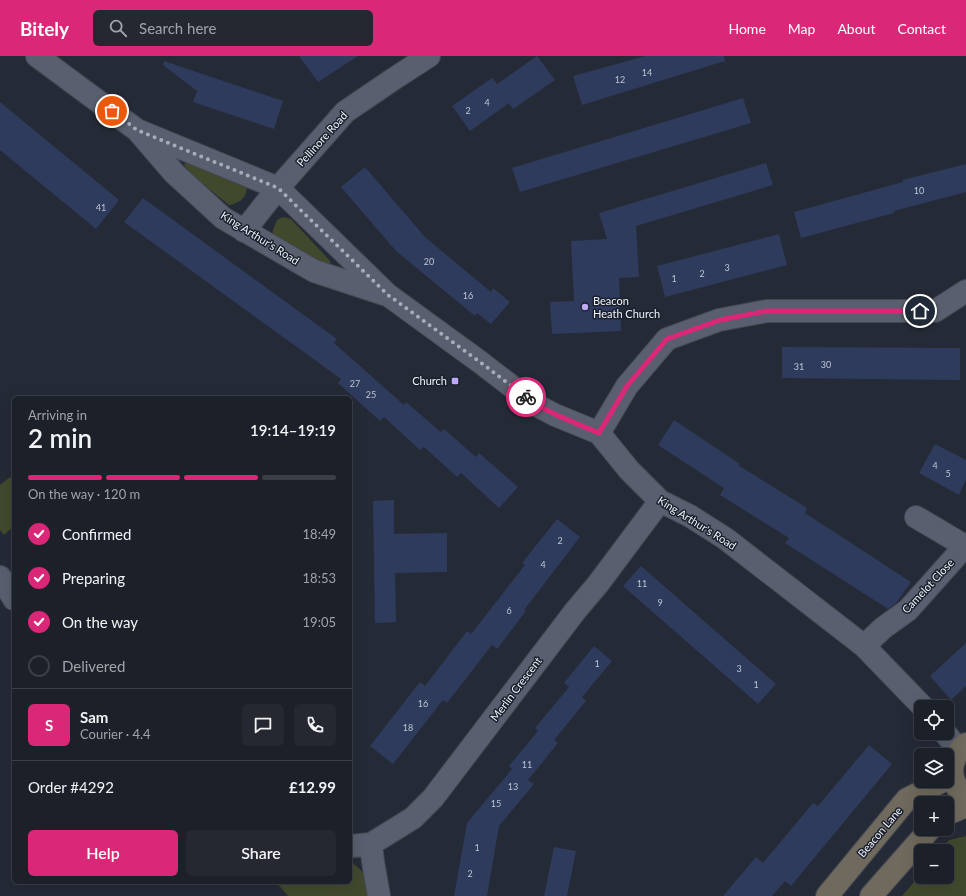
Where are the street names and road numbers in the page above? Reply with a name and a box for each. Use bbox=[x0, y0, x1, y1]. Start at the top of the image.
street label: Pellinore Road bbox=[294, 109, 350, 169]
street label: King Arthur's Road bbox=[219, 208, 302, 267]
street label: King Arthur's Road bbox=[656, 493, 739, 552]
street label: Camelot Close bbox=[899, 556, 956, 616]
street label: Merlin Crescent bbox=[487, 654, 544, 723]
street label: Beacon Lane bbox=[855, 804, 905, 859]

